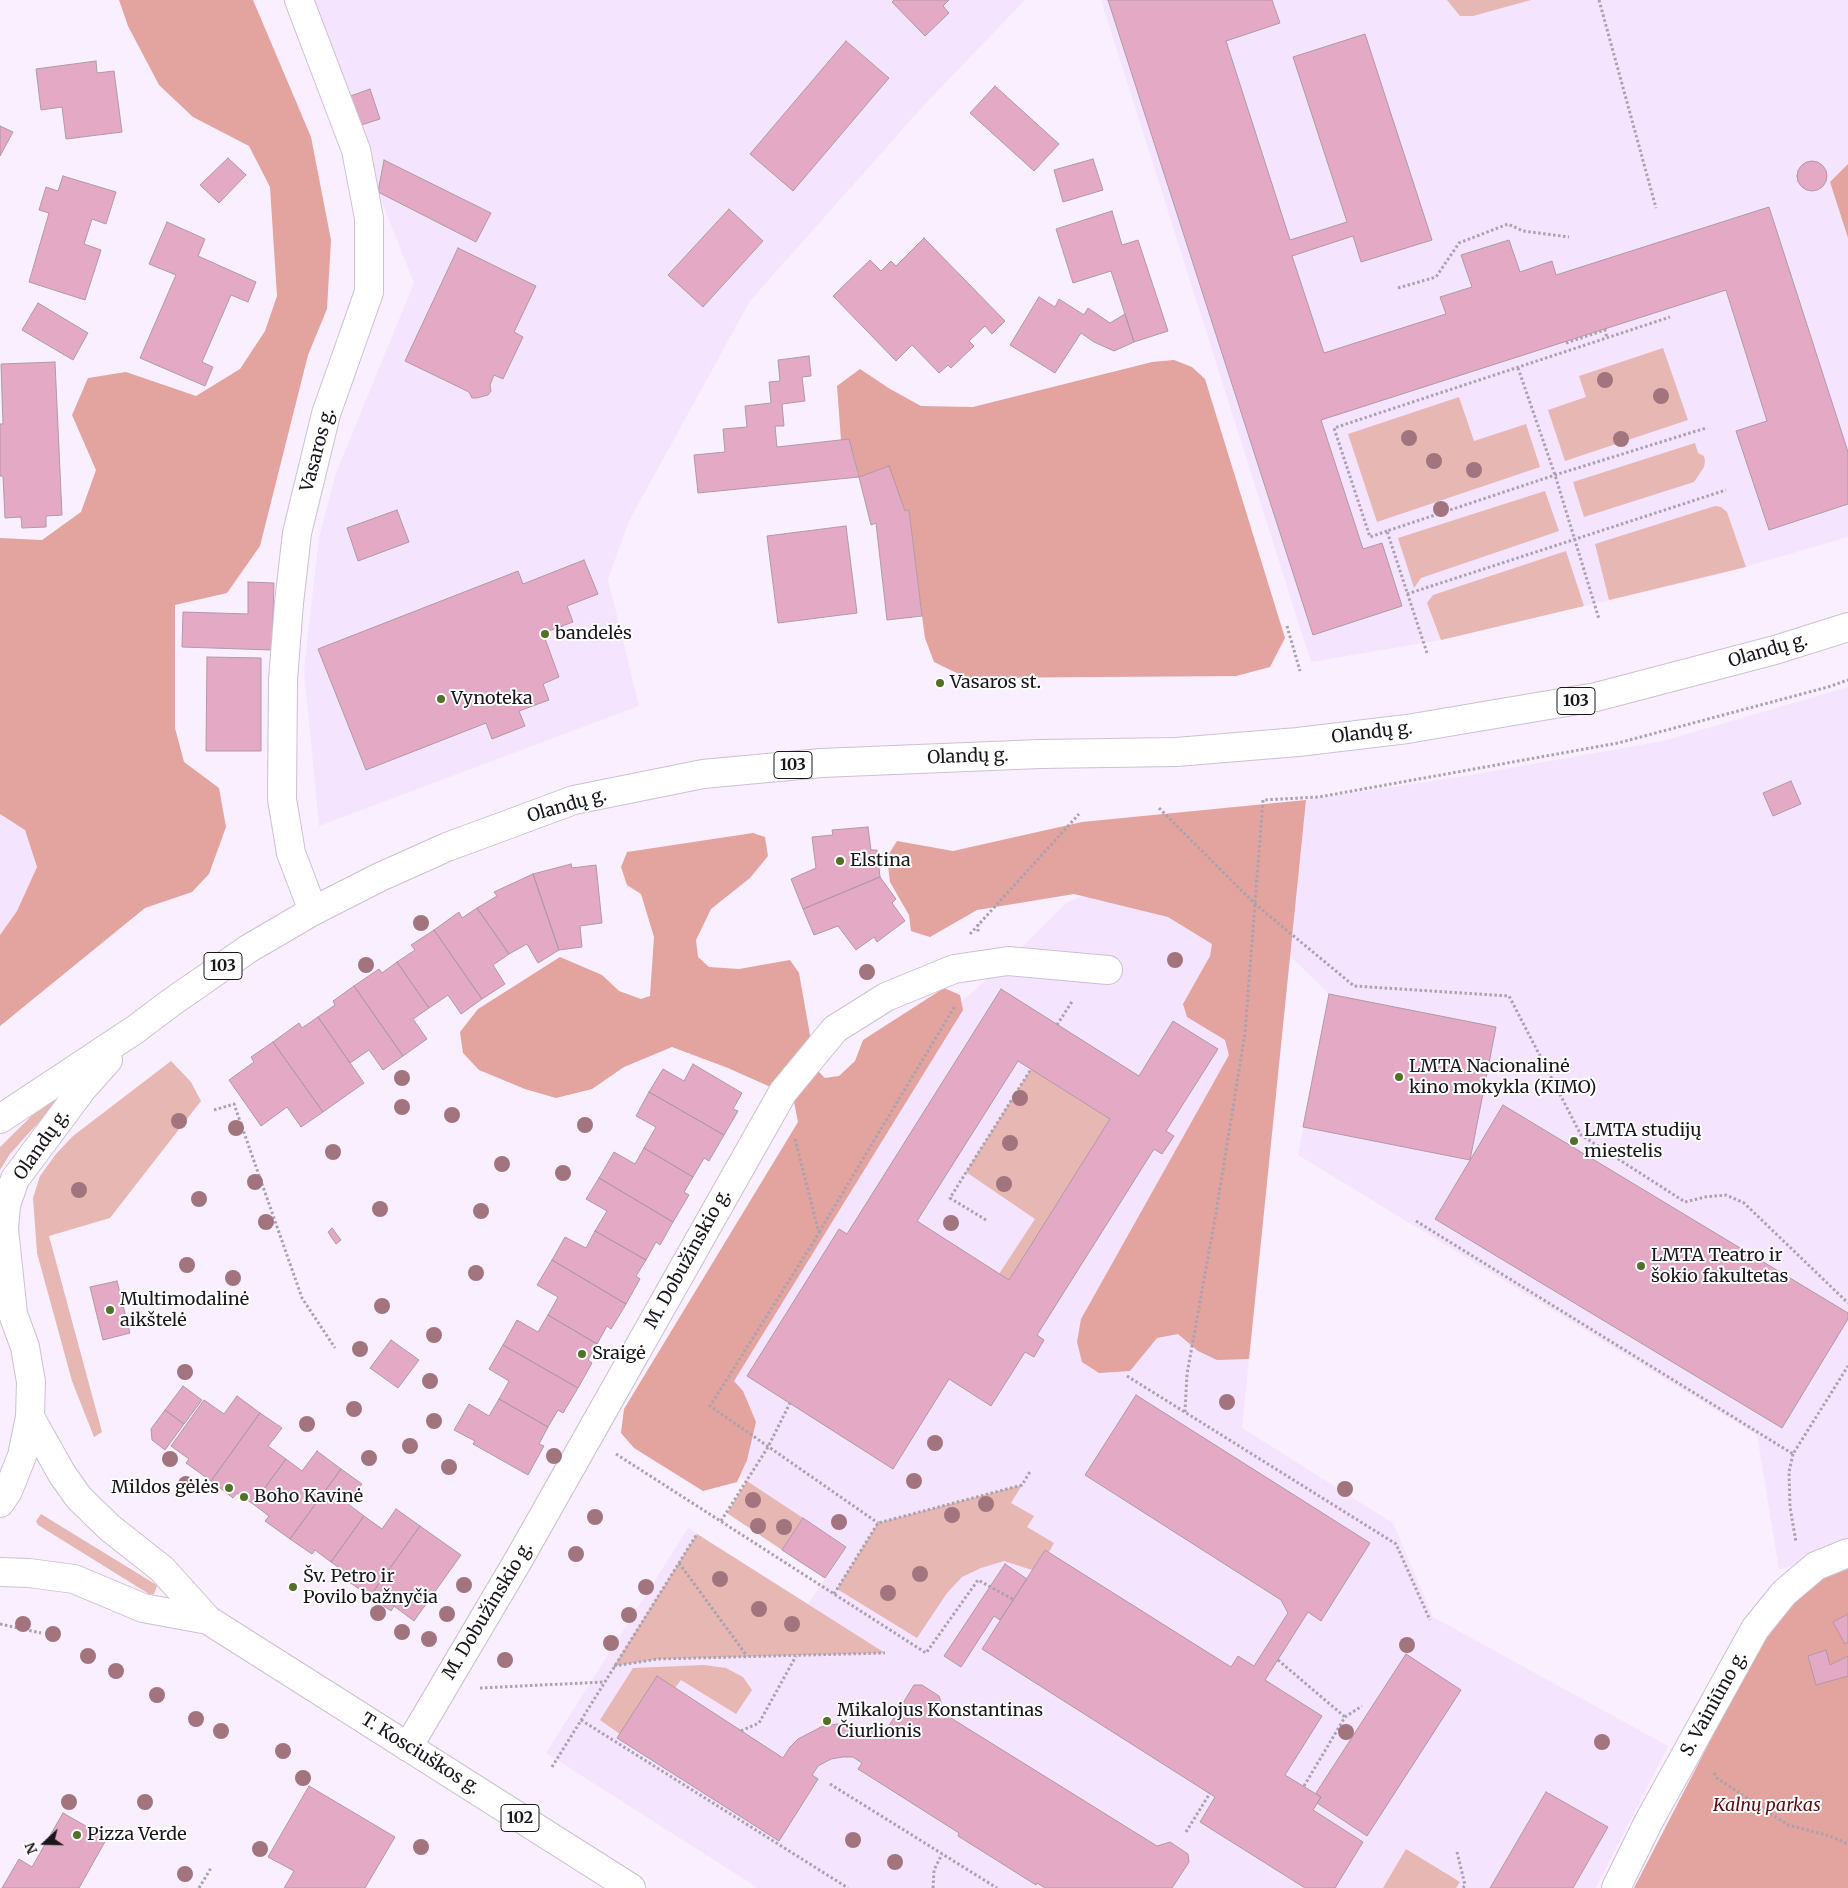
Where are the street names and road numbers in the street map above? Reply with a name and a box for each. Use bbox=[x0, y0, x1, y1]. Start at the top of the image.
street label: Vasaros g. bbox=[296, 406, 340, 494]
street label: Olandų g. bbox=[1726, 629, 1810, 673]
road number: 103 bbox=[1557, 688, 1595, 714]
street label: Olandų g. bbox=[1330, 717, 1414, 749]
street label: Olandų g. bbox=[927, 745, 1009, 769]
road number: 103 bbox=[774, 752, 812, 778]
street label: Olandų g. bbox=[525, 784, 609, 828]
road number: 103 bbox=[204, 952, 242, 979]
street label: Olandų g. bbox=[10, 1105, 74, 1185]
street label: M. Dobužinskio g. bbox=[641, 1185, 735, 1333]
street label: M. Dobužinskio g. bbox=[439, 1538, 537, 1684]
street label: S. Vainiūno g. bbox=[1676, 1648, 1752, 1760]
street label: T. Kosciuškos g. bbox=[357, 1709, 483, 1799]
road number: 102 bbox=[501, 1805, 539, 1832]

